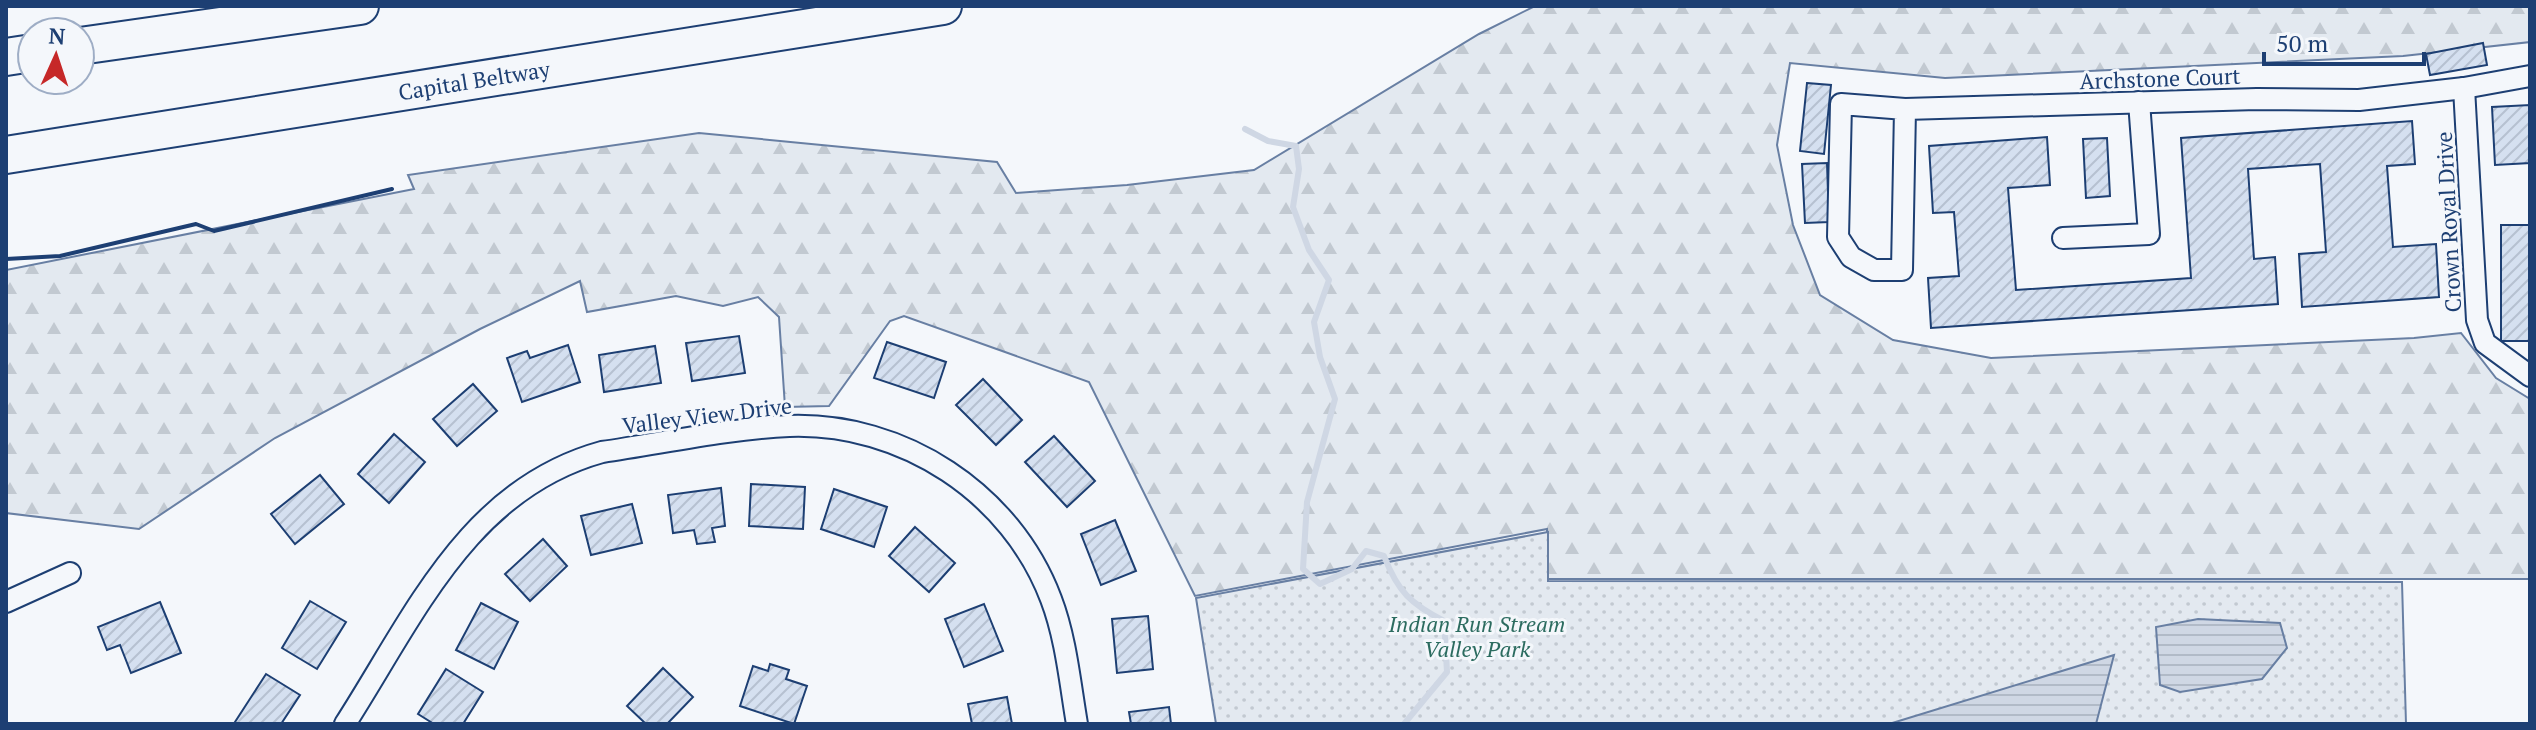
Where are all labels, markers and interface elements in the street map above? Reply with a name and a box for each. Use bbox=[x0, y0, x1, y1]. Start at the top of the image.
north arrow bbox=[16, 16, 96, 96]
scale bar bbox=[2264, 16, 2424, 66]
text: N bbox=[48, 21, 66, 50]
text: 50 m bbox=[2276, 27, 2328, 59]
street label: Capital Beltway bbox=[396, 54, 553, 106]
street label: Archstone Court bbox=[2079, 61, 2241, 95]
street label: Crown Royal Drive bbox=[2429, 131, 2467, 313]
street label: Valley View Drive bbox=[621, 390, 793, 440]
park label: Indian Run Stream Valley Park bbox=[1388, 609, 1565, 663]

